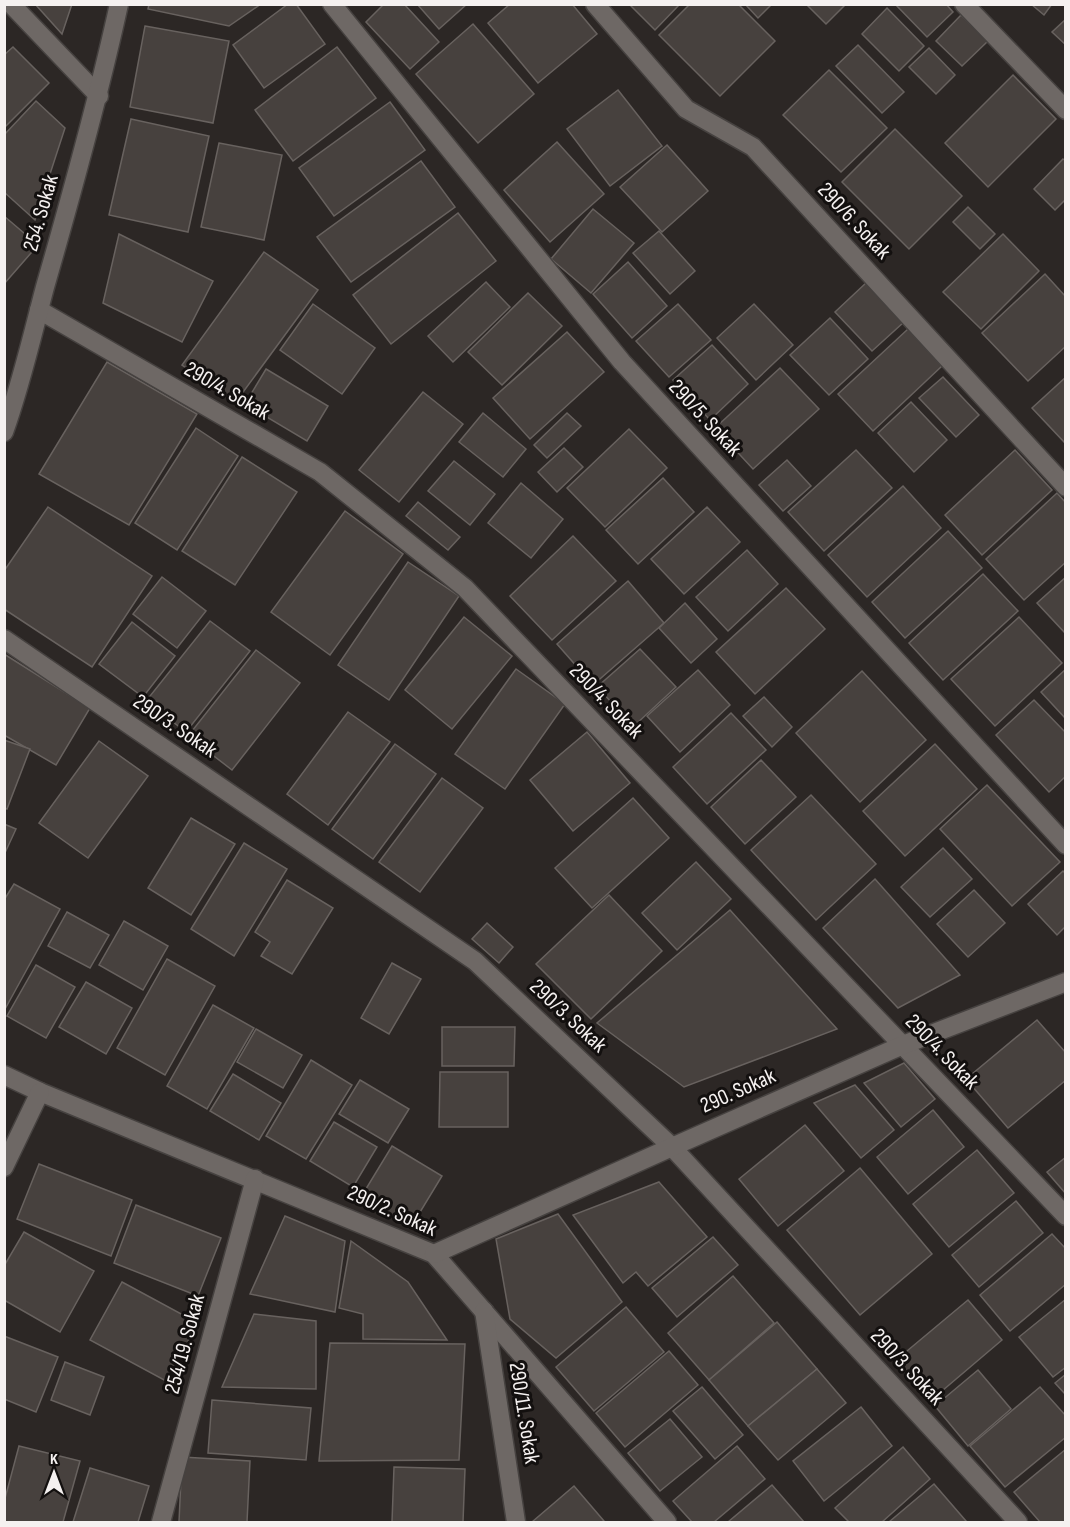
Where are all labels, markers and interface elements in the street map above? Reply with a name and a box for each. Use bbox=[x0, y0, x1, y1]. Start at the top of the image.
street label: 254. Sokak bbox=[17, 171, 65, 255]
street label: 290/6. Sokak bbox=[812, 177, 897, 266]
street label: 290/4. Sokak bbox=[179, 356, 275, 427]
street label: 290/5. Sokak bbox=[663, 374, 748, 462]
street label: 290/4. Sokak bbox=[563, 657, 649, 745]
street label: 290/3. Sokak bbox=[128, 688, 223, 764]
street label: 290/3. Sokak bbox=[524, 973, 613, 1059]
street label: 290/4. Sokak bbox=[899, 1008, 985, 1096]
street label: 290. Sokak bbox=[696, 1062, 780, 1119]
street label: 290/2. Sokak bbox=[343, 1179, 442, 1243]
street label: 254/19. Sokak bbox=[159, 1291, 211, 1397]
street label: 290/3. Sokak bbox=[864, 1323, 950, 1412]
street label: 290/11. Sokak bbox=[503, 1360, 545, 1466]
north arrow bbox=[24, 1443, 84, 1503]
text: K bbox=[50, 1450, 58, 1469]

